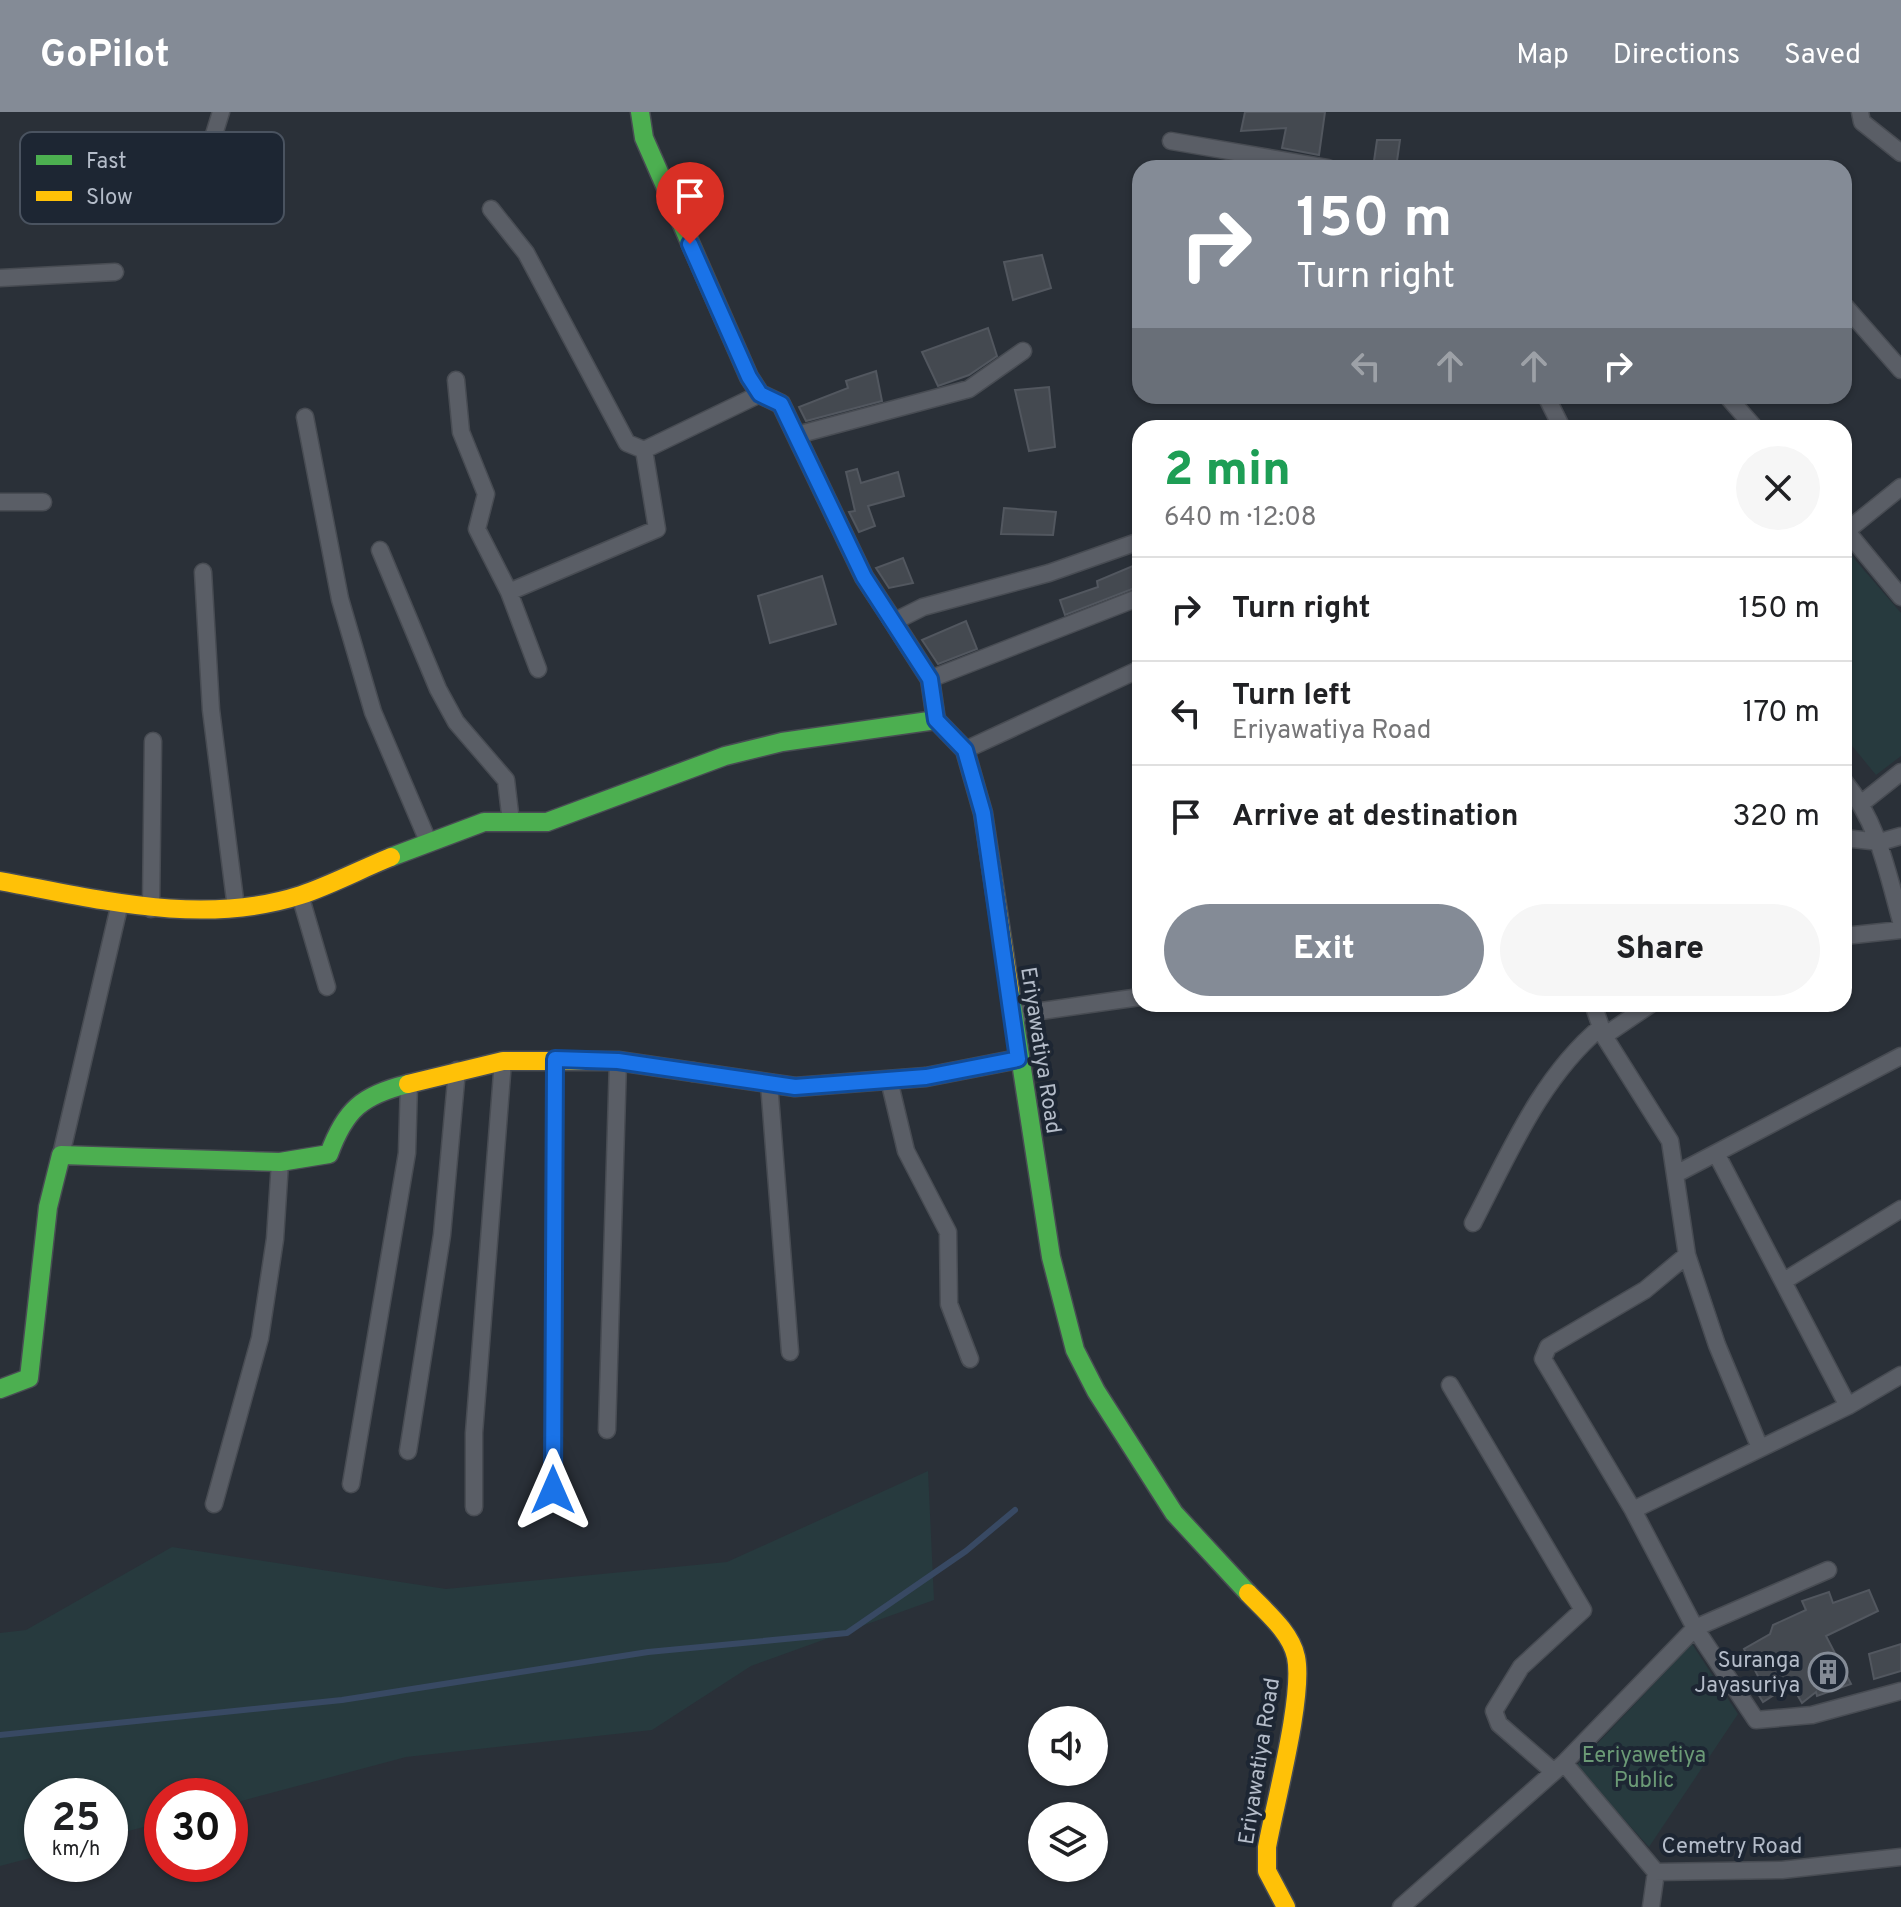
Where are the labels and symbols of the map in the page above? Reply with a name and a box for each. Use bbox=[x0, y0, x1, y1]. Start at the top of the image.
legend bbox=[20, 132, 284, 224]
text: Fast bbox=[86, 149, 127, 176]
pin bbox=[656, 162, 724, 244]
text: Slow bbox=[86, 185, 133, 212]
street label: Eriyawatiya Road bbox=[1013, 965, 1066, 1136]
position arrow bbox=[511, 1448, 595, 1532]
place label: Suranga Jayasuriya bbox=[1694, 1648, 1800, 1700]
building icon: Suranga Jayasuriya bbox=[1807, 1651, 1849, 1693]
street label: Eriyawatiya Road bbox=[1234, 1676, 1287, 1847]
park label: Eeriyawetiya Public bbox=[1582, 1743, 1706, 1795]
speed limit sign: 30 bbox=[144, 1778, 248, 1882]
street label: Cemetry Road bbox=[1662, 1834, 1802, 1861]

